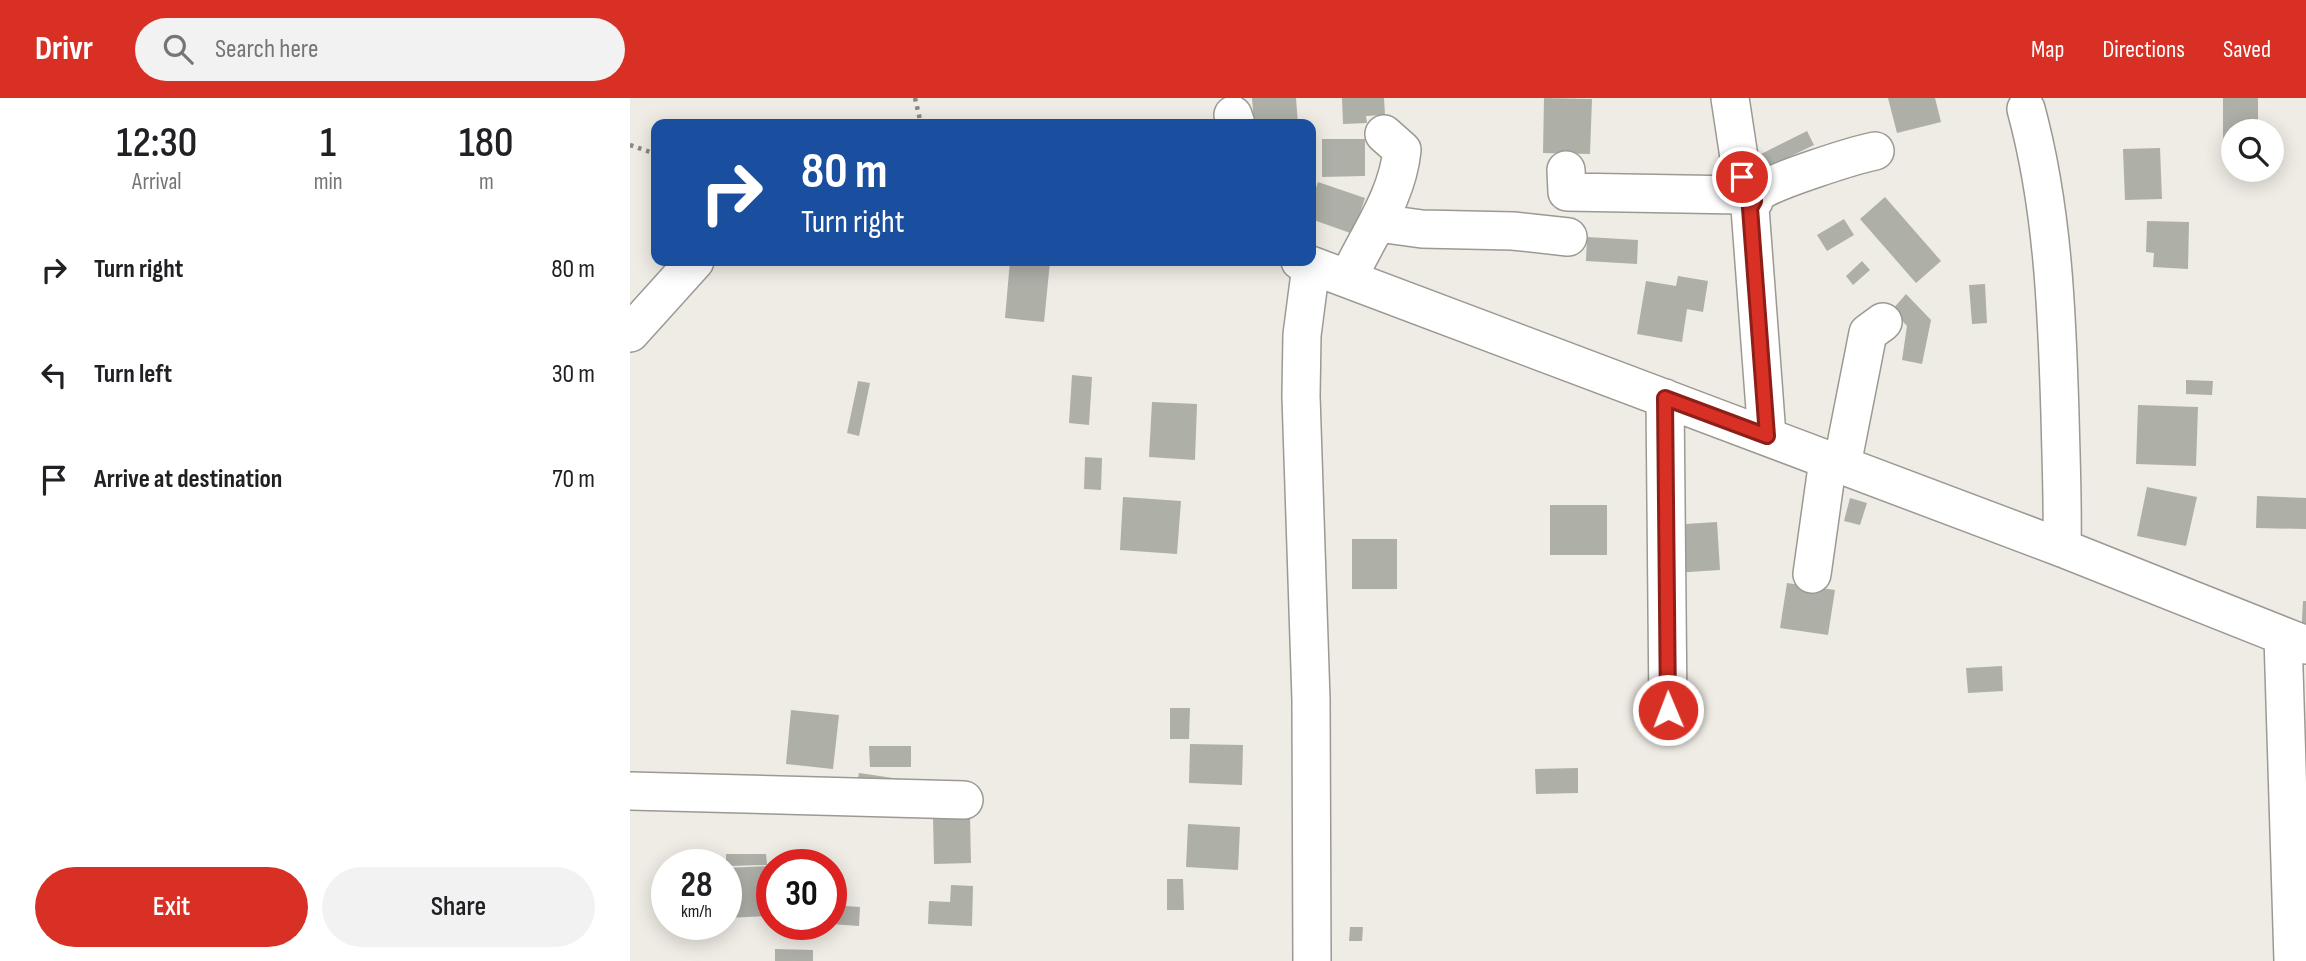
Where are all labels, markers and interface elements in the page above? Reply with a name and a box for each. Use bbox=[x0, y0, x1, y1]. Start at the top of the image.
search box bbox=[135, 18, 625, 81]
text: Drivr bbox=[35, 29, 93, 69]
icon: search bbox=[159, 30, 197, 68]
text: Search here bbox=[215, 34, 318, 65]
text: Map bbox=[2031, 35, 2064, 64]
text: Directions bbox=[2102, 35, 2185, 64]
text: Saved bbox=[2223, 35, 2271, 64]
text: 12:30 bbox=[117, 118, 197, 169]
text: 1 bbox=[320, 118, 336, 169]
text: 180 bbox=[459, 118, 513, 169]
map controls bbox=[2221, 119, 2284, 182]
button: search bbox=[2221, 119, 2284, 182]
text: 80 m bbox=[801, 143, 888, 202]
icon: right bbox=[686, 147, 777, 238]
pin bbox=[1712, 147, 1772, 207]
icon: arrive bbox=[1723, 158, 1761, 196]
text: Arrival bbox=[132, 168, 182, 196]
text: min bbox=[314, 168, 343, 196]
text: m bbox=[479, 168, 494, 196]
text: Turn right bbox=[801, 203, 905, 242]
icon: right bbox=[35, 251, 73, 289]
text: Turn right bbox=[94, 254, 183, 285]
text: 80 m bbox=[551, 254, 595, 285]
icon: left bbox=[35, 356, 73, 394]
text: Turn left bbox=[94, 359, 172, 390]
text: 30 m bbox=[552, 359, 595, 390]
icon: arrive bbox=[35, 461, 73, 499]
text: Arrive at destination bbox=[94, 464, 282, 495]
text: 70 m bbox=[552, 464, 595, 495]
position arrow bbox=[1631, 673, 1705, 747]
speed limit sign: 30 bbox=[756, 849, 847, 940]
text: 28 bbox=[681, 864, 712, 907]
button: Exit bbox=[35, 867, 308, 947]
button: Share bbox=[322, 867, 595, 947]
text: km/h bbox=[681, 901, 712, 922]

